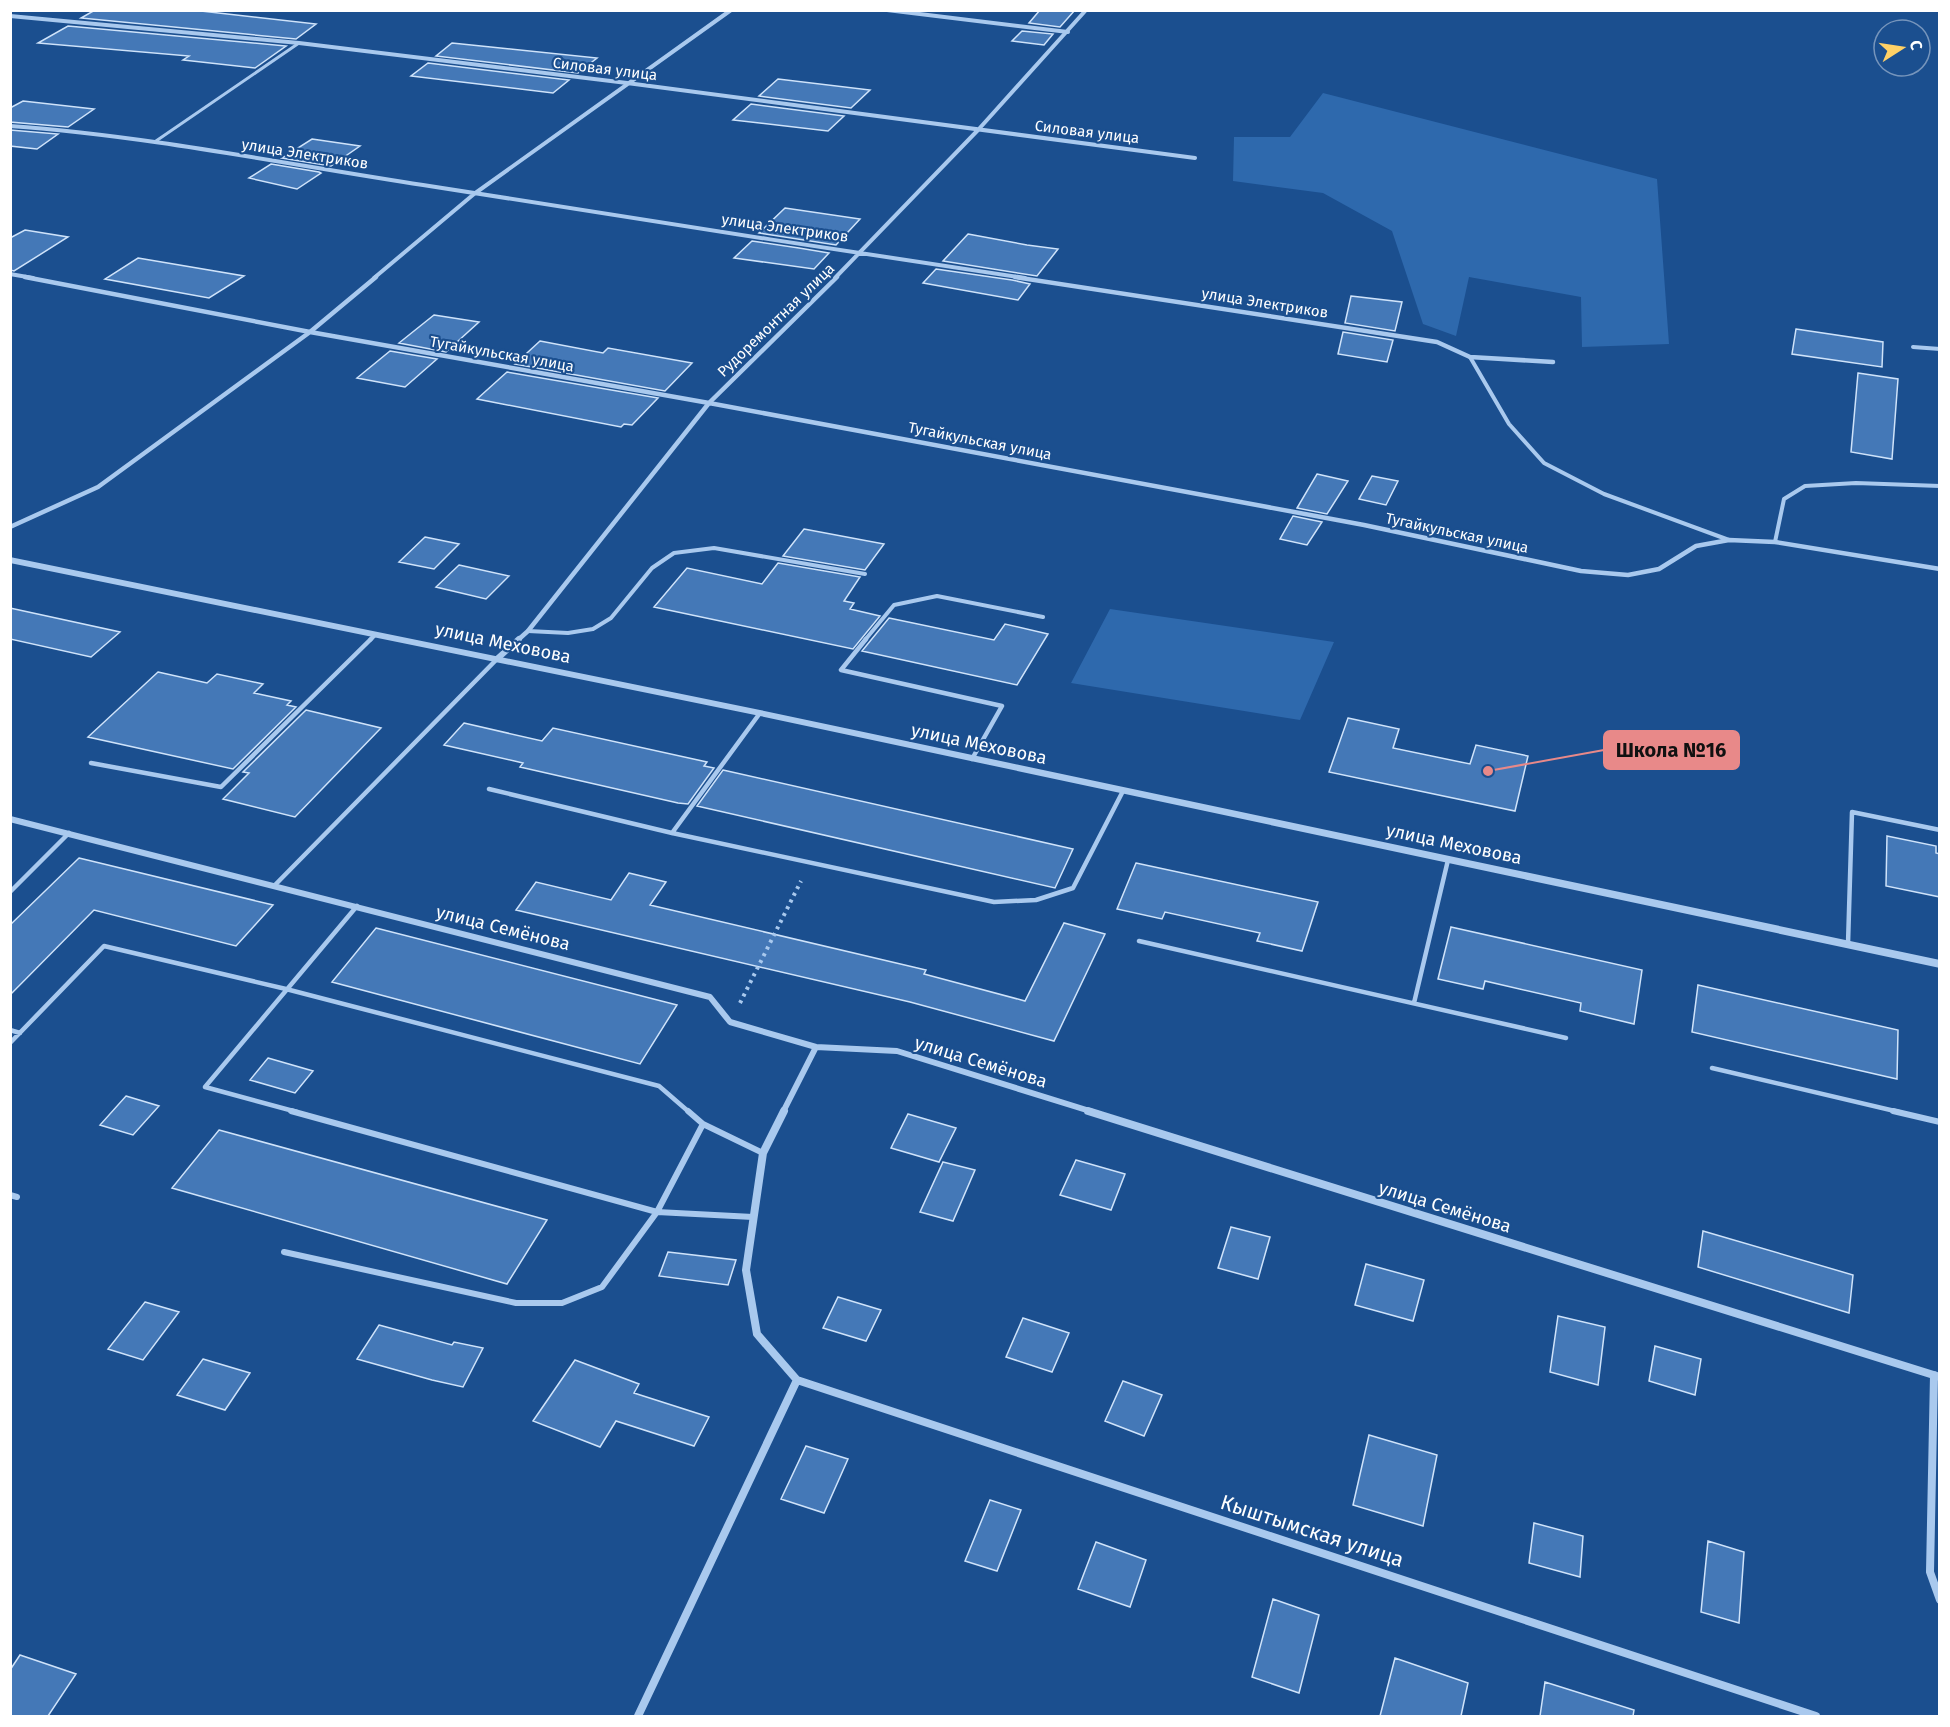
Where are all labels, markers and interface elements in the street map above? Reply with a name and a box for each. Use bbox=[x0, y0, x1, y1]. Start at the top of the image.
north arrow bbox=[1872, 18, 1932, 78]
text: С bbox=[1906, 39, 1927, 52]
street label: Силовая улица bbox=[552, 54, 658, 84]
street label: Силовая улица bbox=[1034, 117, 1140, 147]
street label: улица Электриков bbox=[240, 135, 370, 173]
street label: улица Электриков bbox=[720, 210, 850, 246]
street label: Рудоремонтная улица bbox=[714, 259, 838, 381]
street label: улица Электриков bbox=[1200, 284, 1330, 322]
street label: Тугайкульская улица bbox=[429, 332, 575, 376]
street label: Тугайкульская улица bbox=[907, 418, 1053, 464]
street label: Тугайкульская улица bbox=[1384, 509, 1530, 557]
street label: улица Меховова bbox=[433, 618, 573, 668]
street label: улица Меховова bbox=[909, 719, 1049, 769]
callout: Школа №16 bbox=[1604, 731, 1739, 769]
text: Школа №16 bbox=[1616, 738, 1726, 762]
street label: улица Меховова bbox=[1384, 819, 1524, 869]
street label: улица Семёнова bbox=[434, 901, 572, 955]
street label: улица Семёнова bbox=[912, 1031, 1050, 1093]
street label: улица Семёнова bbox=[1376, 1176, 1514, 1238]
street label: Кыштымская улица bbox=[1217, 1489, 1407, 1573]

